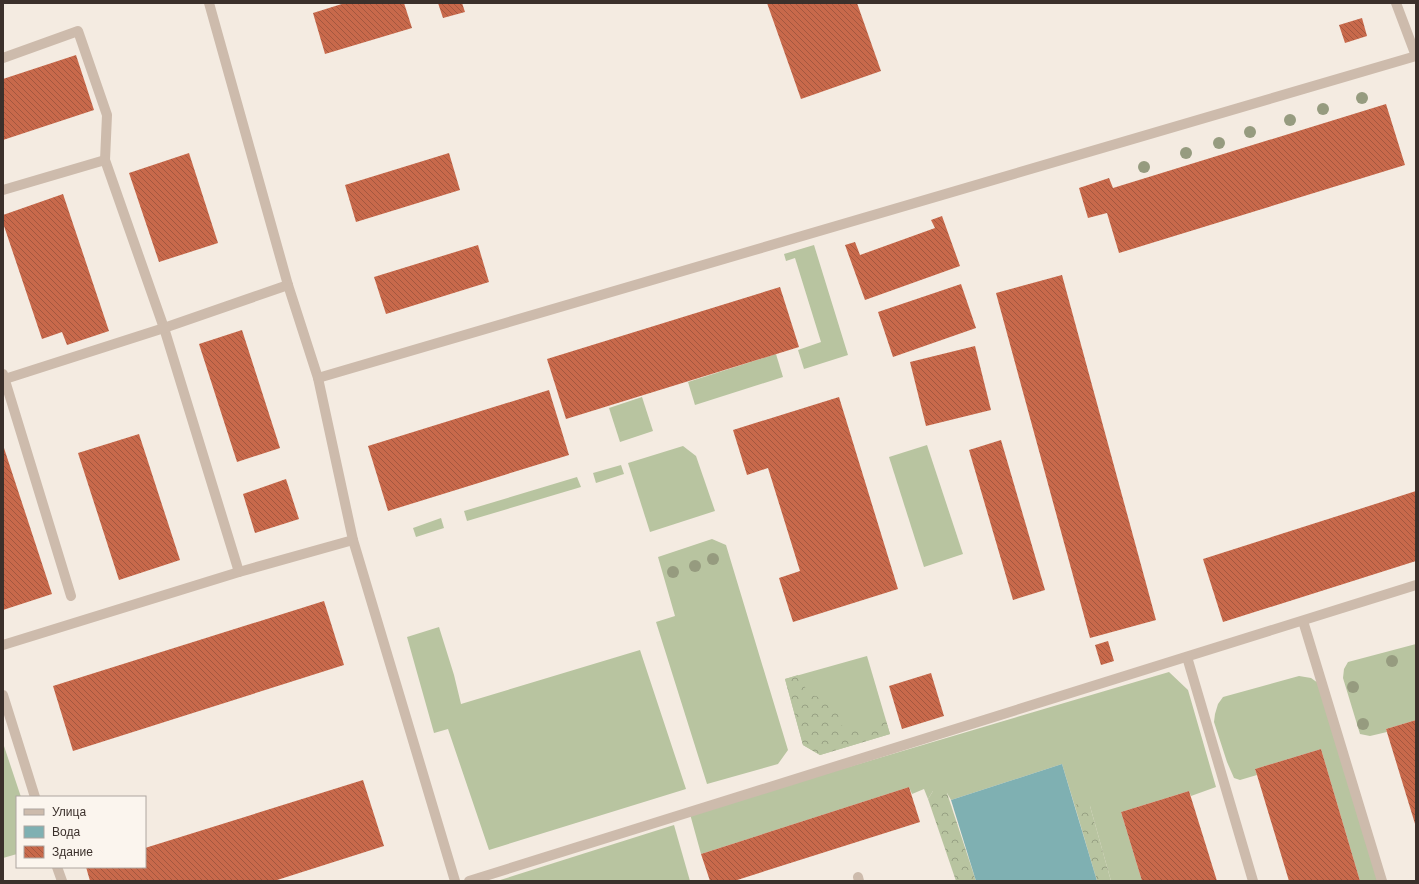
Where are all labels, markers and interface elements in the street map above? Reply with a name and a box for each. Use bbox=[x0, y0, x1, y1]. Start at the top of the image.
legend bbox=[16, 796, 146, 868]
text: Улица bbox=[52, 805, 86, 819]
text: Вода bbox=[52, 825, 80, 839]
text: Здание bbox=[52, 845, 93, 859]

